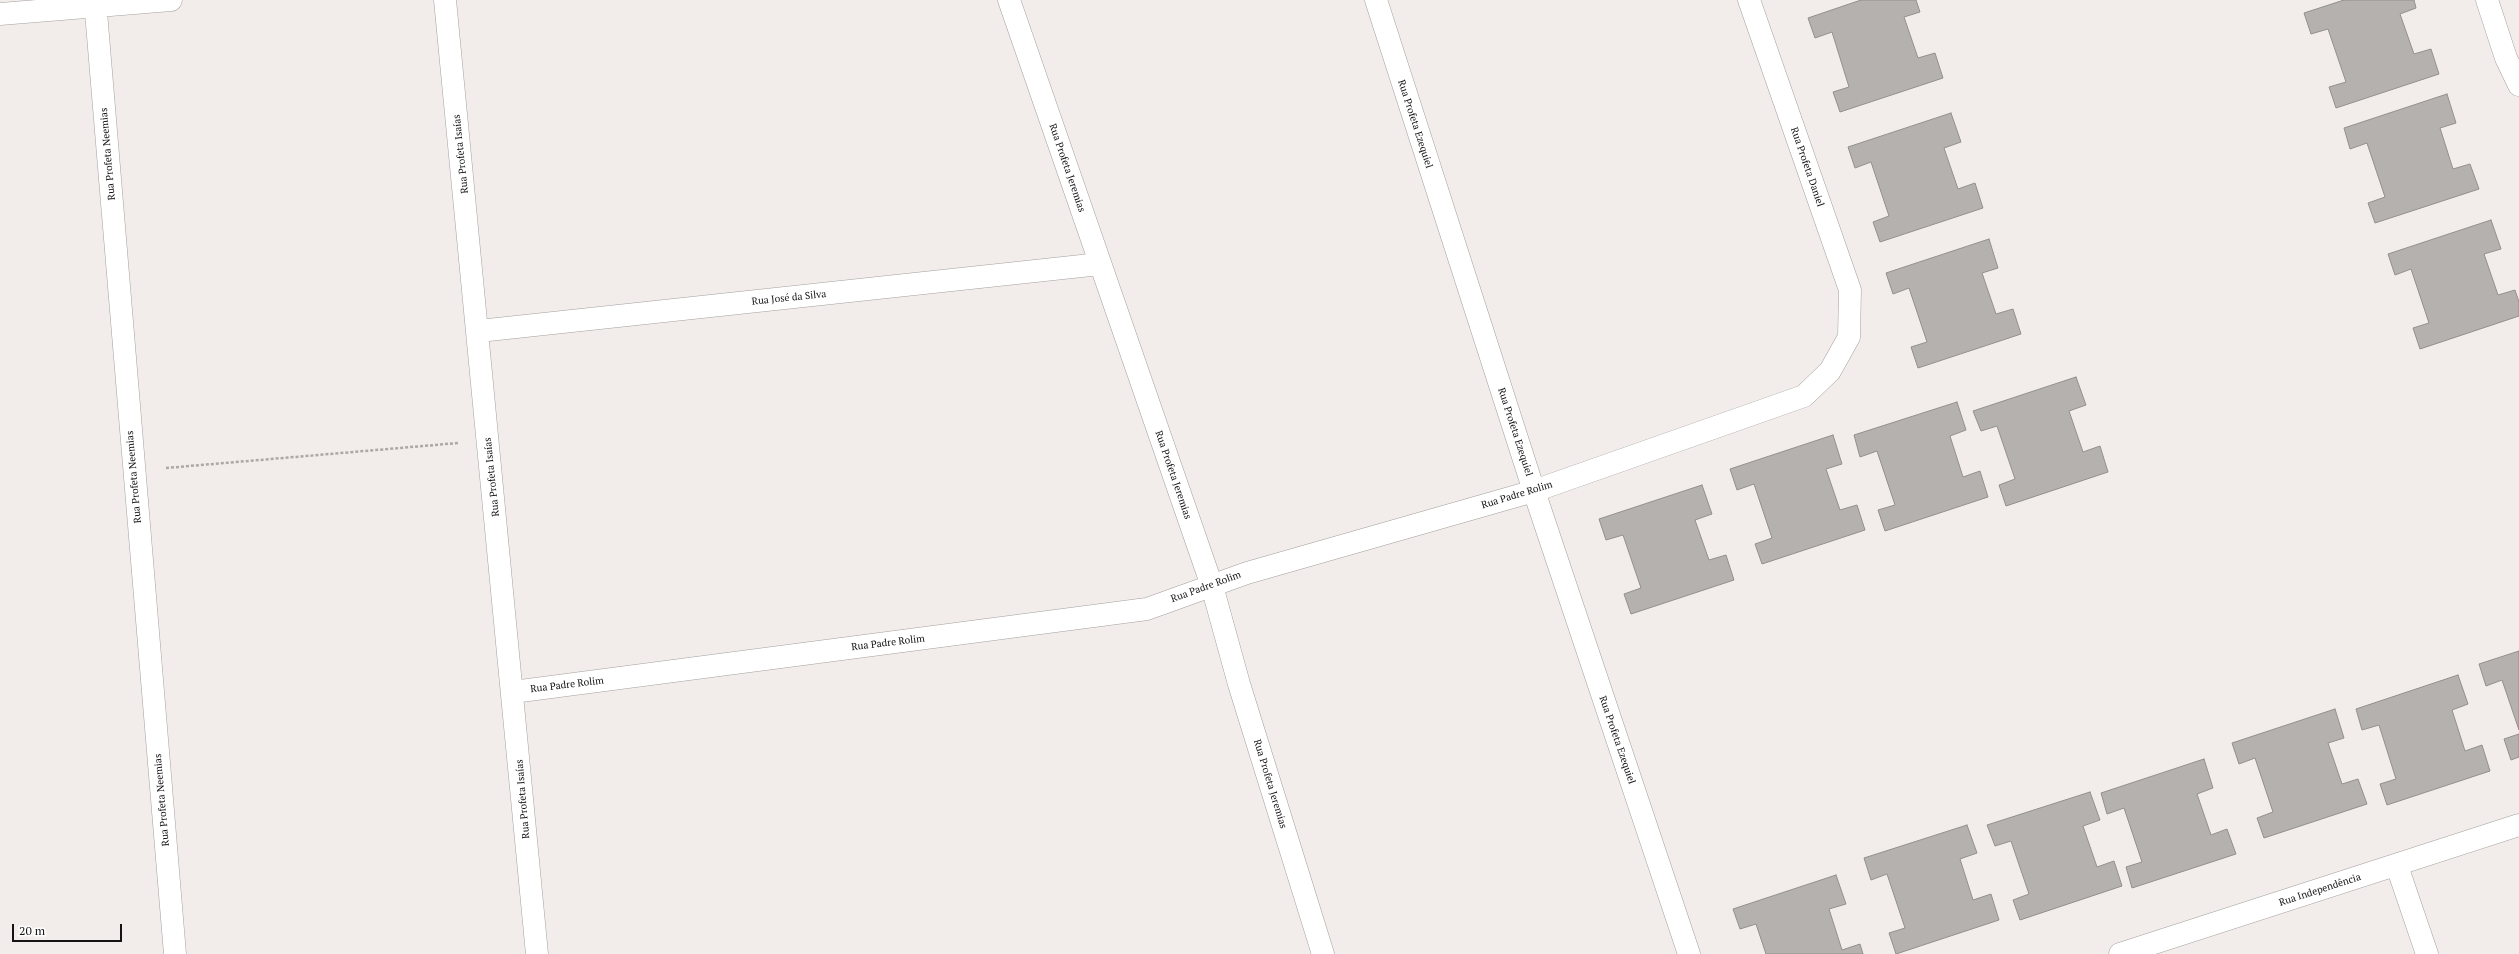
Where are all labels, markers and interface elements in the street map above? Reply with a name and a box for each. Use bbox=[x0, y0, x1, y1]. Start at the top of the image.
street label: Rua Profeta Ezequiel bbox=[1395, 78, 1435, 170]
street label: Rua Profeta Neemias bbox=[98, 107, 118, 201]
street label: Rua Profeta Isaías bbox=[451, 114, 471, 194]
street label: Rua Profeta Jeremias bbox=[1046, 122, 1088, 214]
street label: Rua Profeta Daniel bbox=[1788, 126, 1826, 208]
street label: Rua José da Silva bbox=[751, 288, 827, 308]
street label: Rua Profeta Ezequiel bbox=[1495, 386, 1535, 478]
street label: Rua Profeta Jeremias bbox=[1152, 429, 1194, 521]
street label: Rua Profeta Neemias bbox=[124, 430, 144, 524]
street label: Rua Profeta Isaías bbox=[482, 437, 502, 517]
street label: Rua Padre Rolim bbox=[1480, 478, 1554, 512]
street label: Rua Padre Rolim bbox=[1169, 569, 1243, 605]
street label: Rua Padre Rolim bbox=[851, 633, 925, 653]
street label: Rua Padre Rolim bbox=[530, 675, 604, 695]
street label: Rua Profeta Ezequiel bbox=[1596, 694, 1638, 786]
street label: Rua Profeta Jeremias bbox=[1251, 738, 1289, 830]
street label: Rua Profeta Neemias bbox=[152, 753, 172, 847]
street label: Rua Profeta Isaías bbox=[514, 759, 532, 839]
street label: Rua Independência bbox=[2277, 871, 2363, 909]
scale bar bbox=[14, 916, 124, 942]
text: 20 m bbox=[19, 923, 45, 938]

